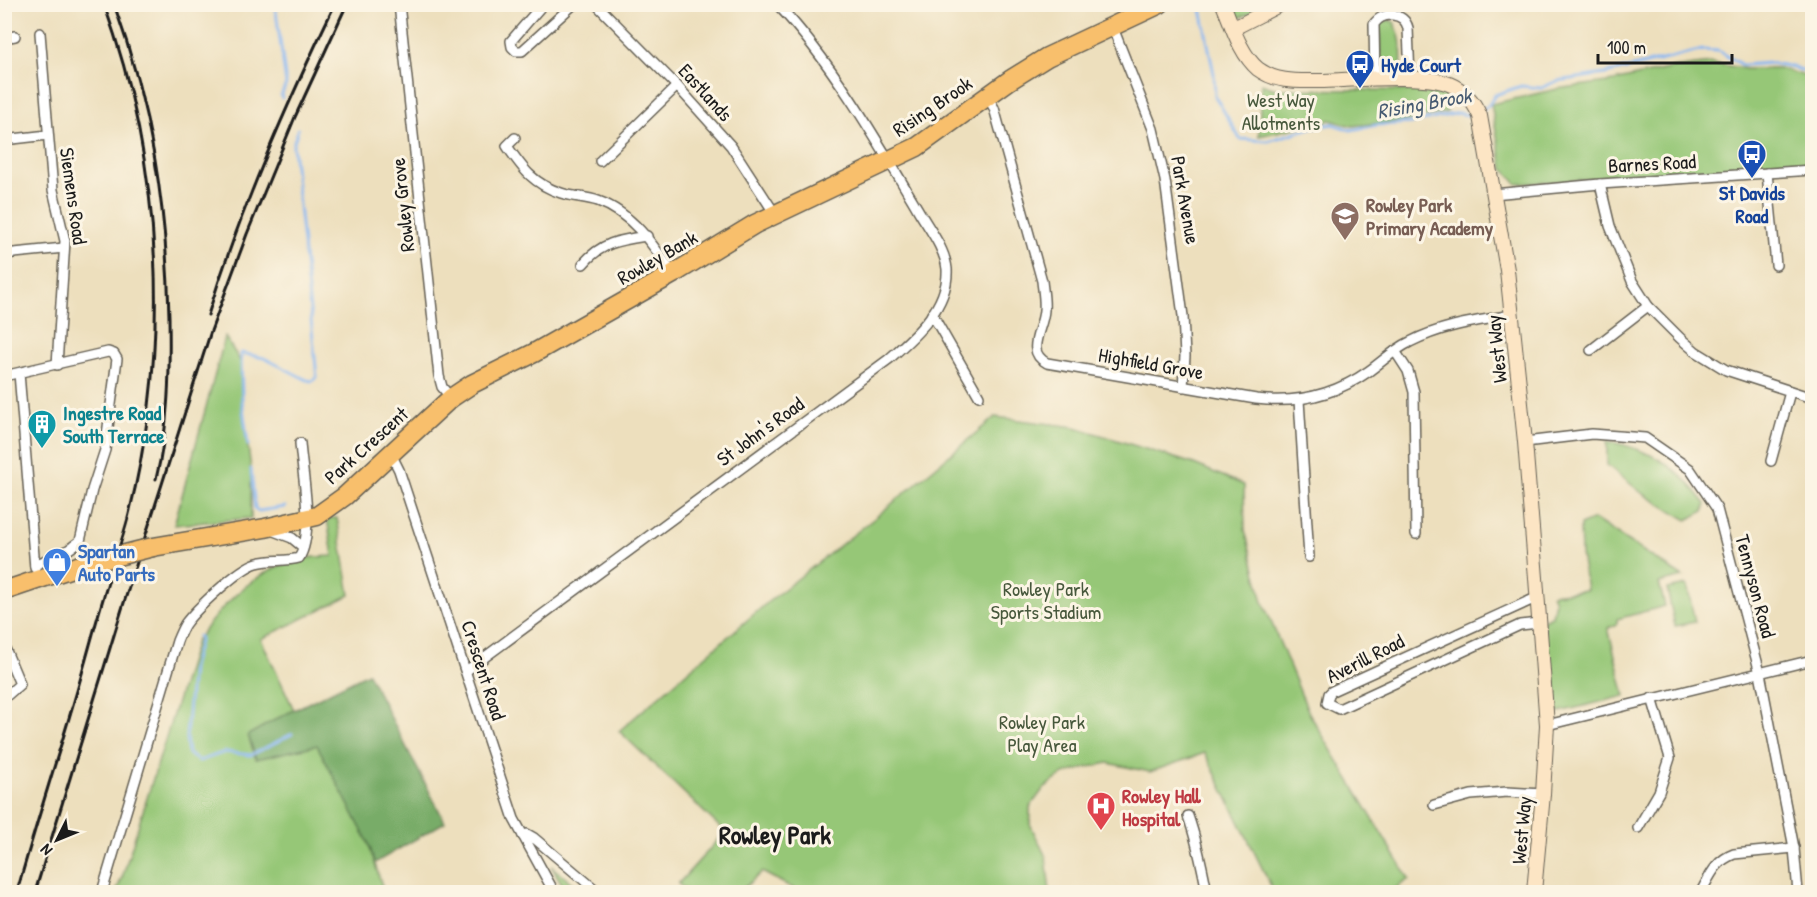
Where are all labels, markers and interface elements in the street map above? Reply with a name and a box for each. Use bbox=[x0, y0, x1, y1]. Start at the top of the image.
scale bar bbox=[1598, 27, 1732, 65]
text: 100 m bbox=[1607, 35, 1646, 60]
bus stop icon: Hyde Court bbox=[1344, 48, 1376, 90]
place label: Hyde Court bbox=[1381, 51, 1462, 79]
street label: Eastlands bbox=[673, 57, 739, 127]
street label: Rising Brook bbox=[887, 69, 977, 143]
water label: Rising Brook bbox=[1375, 80, 1476, 126]
park label: West Way Allotments bbox=[1242, 86, 1321, 136]
bus stop icon: St Davids Road bbox=[1736, 138, 1768, 180]
street label: Siemens Road bbox=[54, 146, 94, 246]
street label: Barnes Road bbox=[1607, 147, 1697, 179]
street label: Park Avenue bbox=[1165, 154, 1207, 246]
street label: Rowley Grove bbox=[384, 157, 420, 253]
place label: St Davids Road bbox=[1719, 179, 1785, 229]
place label: Rowley Park Primary Academy bbox=[1366, 191, 1494, 242]
school or university icon: Rowley Park Primary Academy bbox=[1329, 200, 1361, 242]
street label: Rowley Bank bbox=[612, 223, 702, 291]
street label: West Way bbox=[1479, 314, 1513, 384]
street label: Highfield Grove bbox=[1096, 340, 1206, 386]
street label: St John's Road bbox=[711, 390, 809, 472]
place label: Ingestre Road South Terrace bbox=[63, 399, 164, 449]
street label: Park Crescent bbox=[318, 399, 415, 490]
building icon: Ingestre Road South Terrace bbox=[26, 408, 58, 450]
street label: Tennyson Road bbox=[1729, 531, 1783, 641]
place label: Spartan Auto Parts bbox=[78, 537, 155, 587]
shop icon: Spartan Auto Parts bbox=[41, 546, 73, 588]
park label: Rowley Park Sports Stadium bbox=[991, 575, 1101, 625]
street label: Crescent Road bbox=[455, 617, 513, 724]
street label: Averill Road bbox=[1321, 627, 1409, 689]
park label: Rowley Park Play Area bbox=[999, 708, 1085, 758]
place label: Rowley Hall Hospital bbox=[1122, 782, 1202, 833]
hospital icon: Rowley Hall Hospital bbox=[1085, 790, 1117, 832]
street label: West Way bbox=[1505, 795, 1537, 865]
north arrow bbox=[27, 810, 87, 870]
district label: Rowley Park bbox=[719, 817, 831, 853]
text: N bbox=[35, 839, 57, 861]

